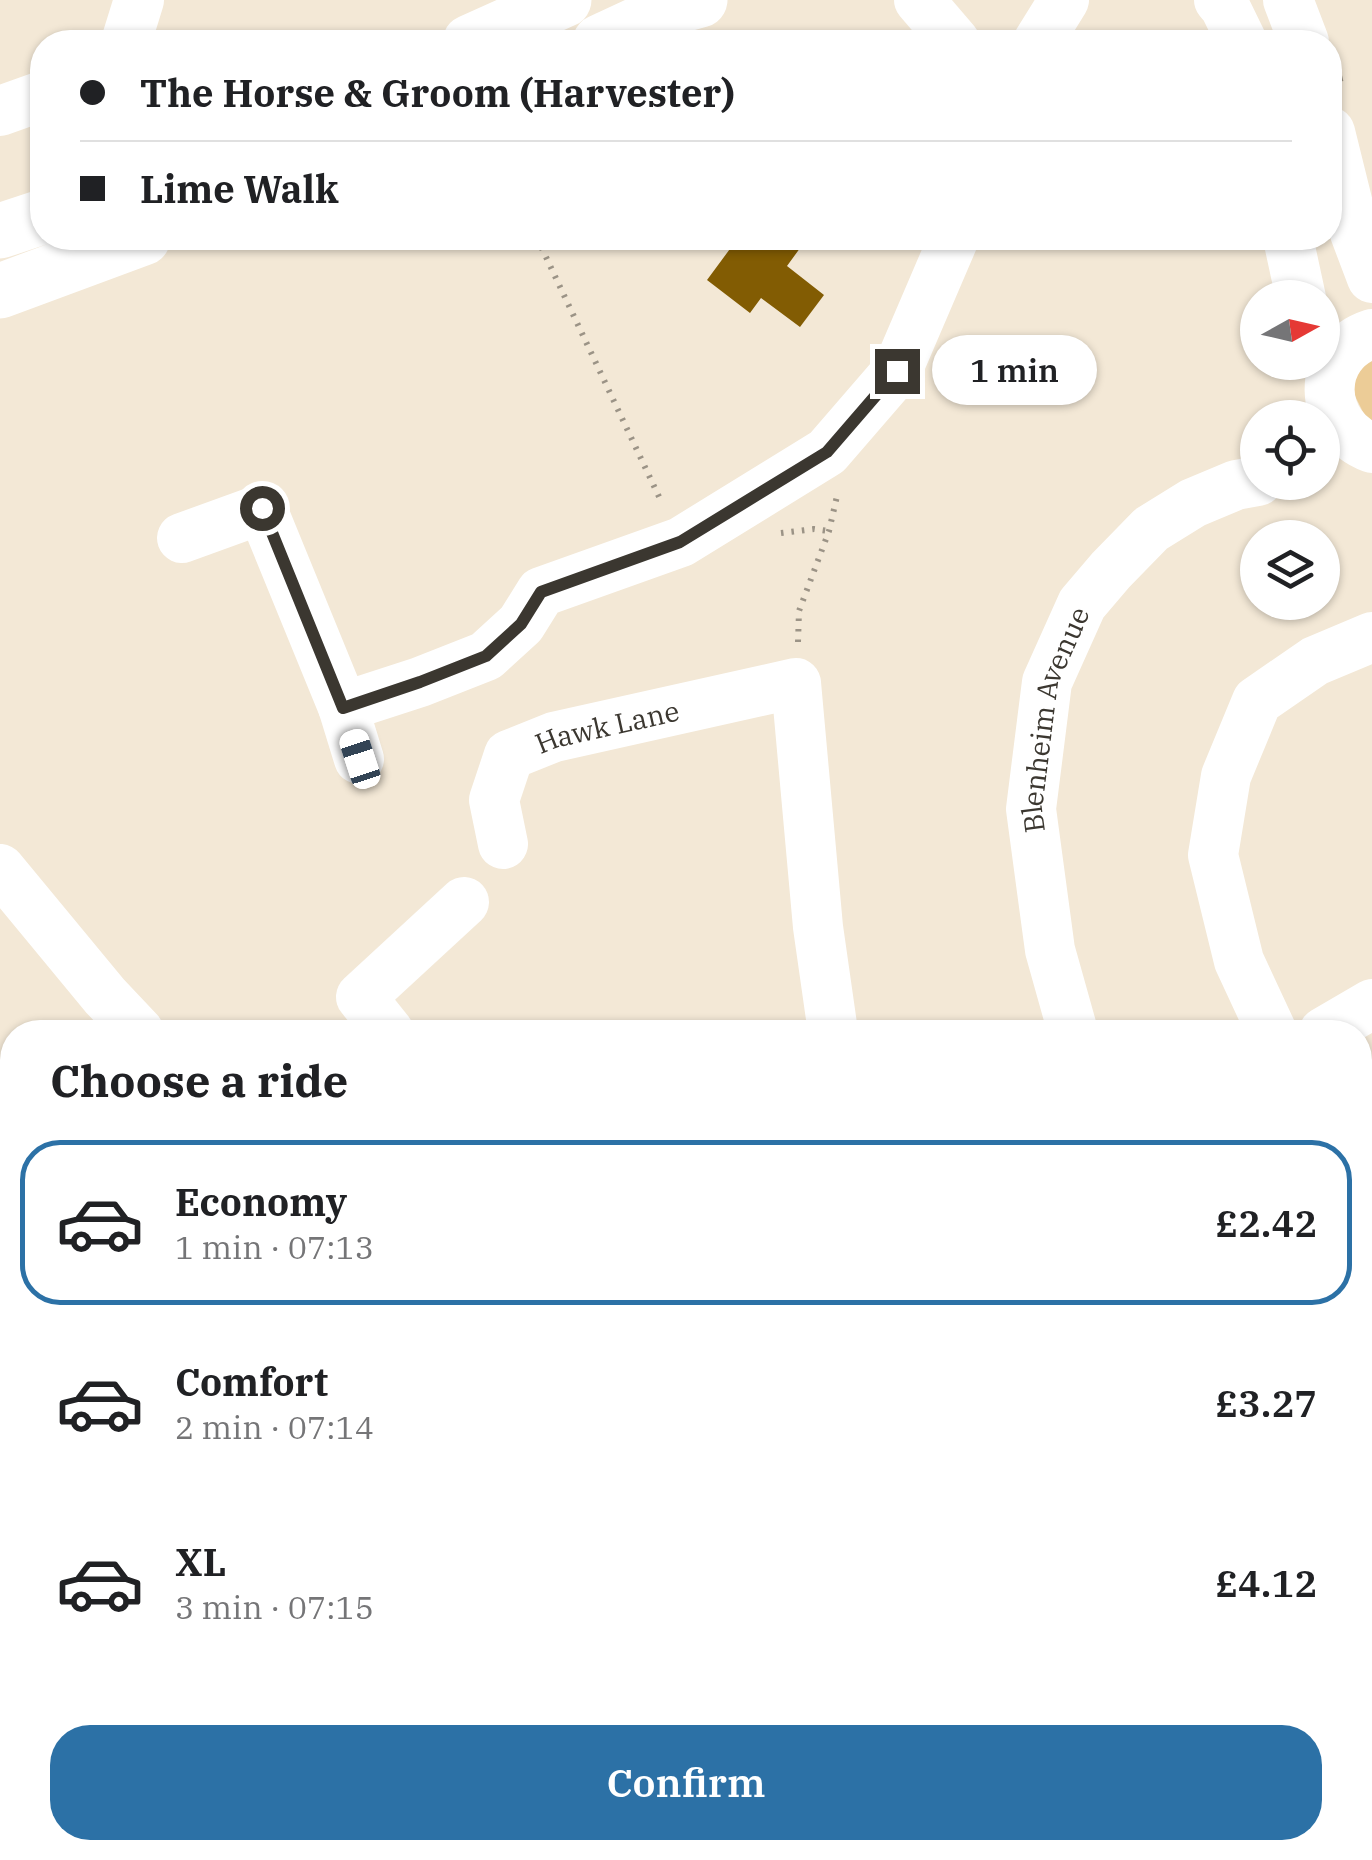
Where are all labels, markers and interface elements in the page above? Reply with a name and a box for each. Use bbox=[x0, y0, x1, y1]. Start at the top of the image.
text: The Horse & Groom (Harvester) bbox=[140, 68, 735, 117]
text: Lime Walk bbox=[140, 164, 339, 213]
north arrow bbox=[1240, 280, 1340, 380]
map controls bbox=[1240, 280, 1340, 620]
callout: 1 min bbox=[932, 336, 1097, 406]
route end bbox=[875, 349, 920, 394]
text: 1 min bbox=[970, 349, 1059, 391]
button: locate bbox=[1240, 400, 1340, 500]
route start bbox=[240, 486, 285, 531]
button: layers bbox=[1240, 520, 1340, 620]
street label: Blenheim Avenue bbox=[1012, 600, 1097, 835]
street label: Hawk Lane bbox=[529, 691, 682, 761]
car bbox=[336, 726, 384, 792]
text: Choose a ride bbox=[50, 1051, 348, 1109]
text: Economy bbox=[175, 1177, 347, 1226]
icon: car bbox=[55, 1178, 145, 1268]
text: £2.42 bbox=[1216, 1198, 1317, 1247]
text: 1 min · 07:13 bbox=[175, 1226, 374, 1268]
text: Comfort bbox=[175, 1357, 328, 1406]
icon: car bbox=[55, 1358, 145, 1448]
text: £3.27 bbox=[1216, 1378, 1317, 1427]
text: 2 min · 07:14 bbox=[175, 1406, 374, 1448]
text: XL bbox=[175, 1537, 226, 1586]
icon: car bbox=[55, 1538, 145, 1628]
text: £4.12 bbox=[1216, 1558, 1317, 1607]
text: 3 min · 07:15 bbox=[175, 1586, 374, 1628]
button: Confirm bbox=[50, 1725, 1322, 1840]

